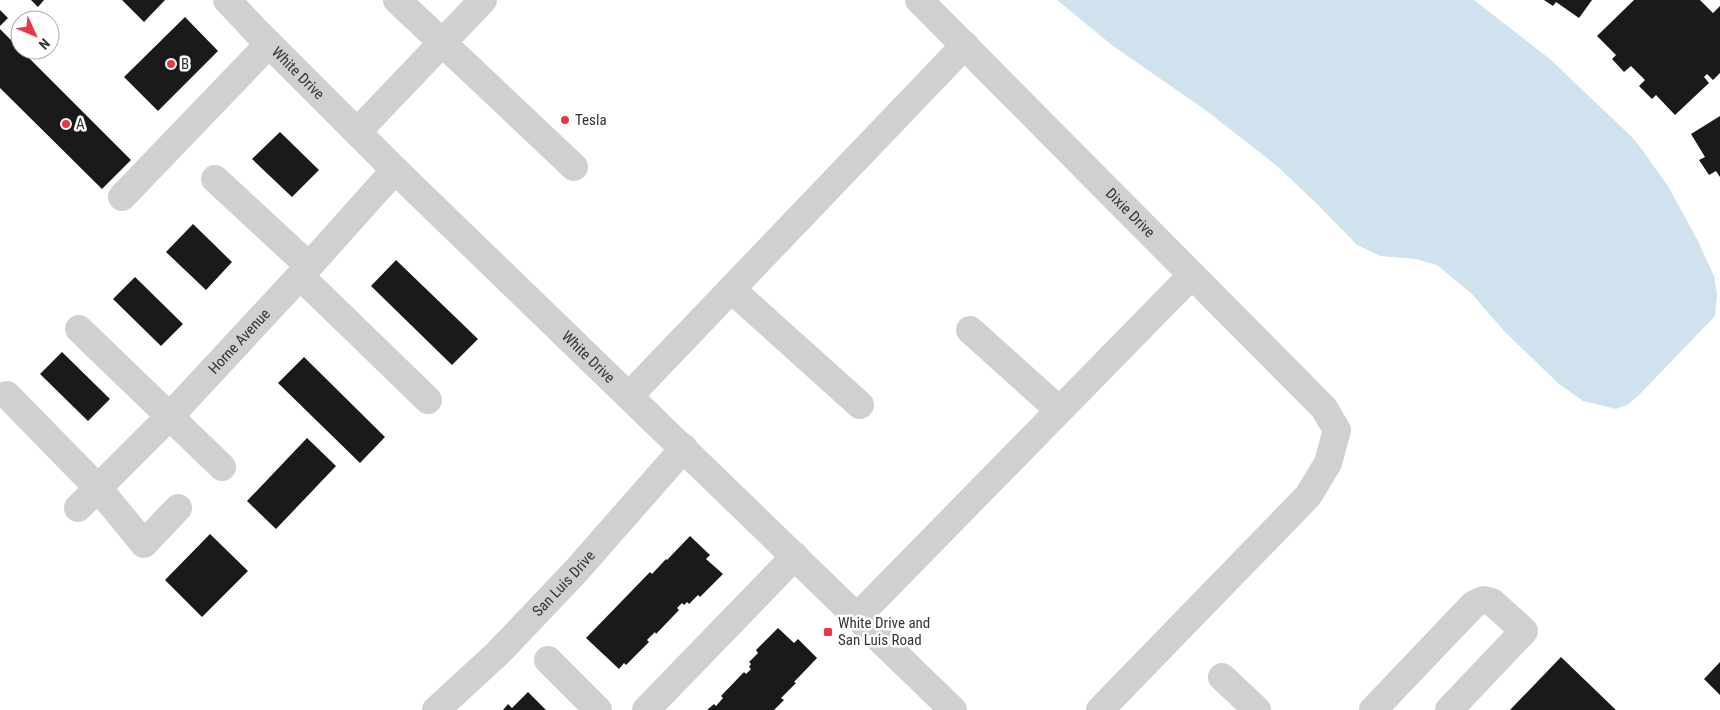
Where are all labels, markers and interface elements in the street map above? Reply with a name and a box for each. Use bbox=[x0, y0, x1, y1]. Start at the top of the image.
north arrow bbox=[10, 10, 60, 60]
text: N bbox=[36, 35, 53, 53]
street label: White Drive bbox=[268, 43, 328, 103]
place label: B bbox=[181, 55, 189, 73]
marker: B bbox=[165, 58, 177, 70]
place label: Tesla bbox=[575, 111, 607, 129]
marker: Tesla bbox=[559, 114, 571, 126]
place label: A bbox=[76, 115, 85, 133]
marker: A bbox=[60, 118, 72, 130]
street label: Dixie Drive bbox=[1102, 184, 1159, 241]
street label: Horne Avenue bbox=[205, 305, 274, 378]
street label: White Drive bbox=[558, 327, 619, 387]
street label: San Luis Drive bbox=[529, 547, 599, 620]
place label: White Drive and San Luis Road bbox=[838, 614, 930, 649]
marker: White Drive and San Luis Road bbox=[822, 626, 834, 638]

